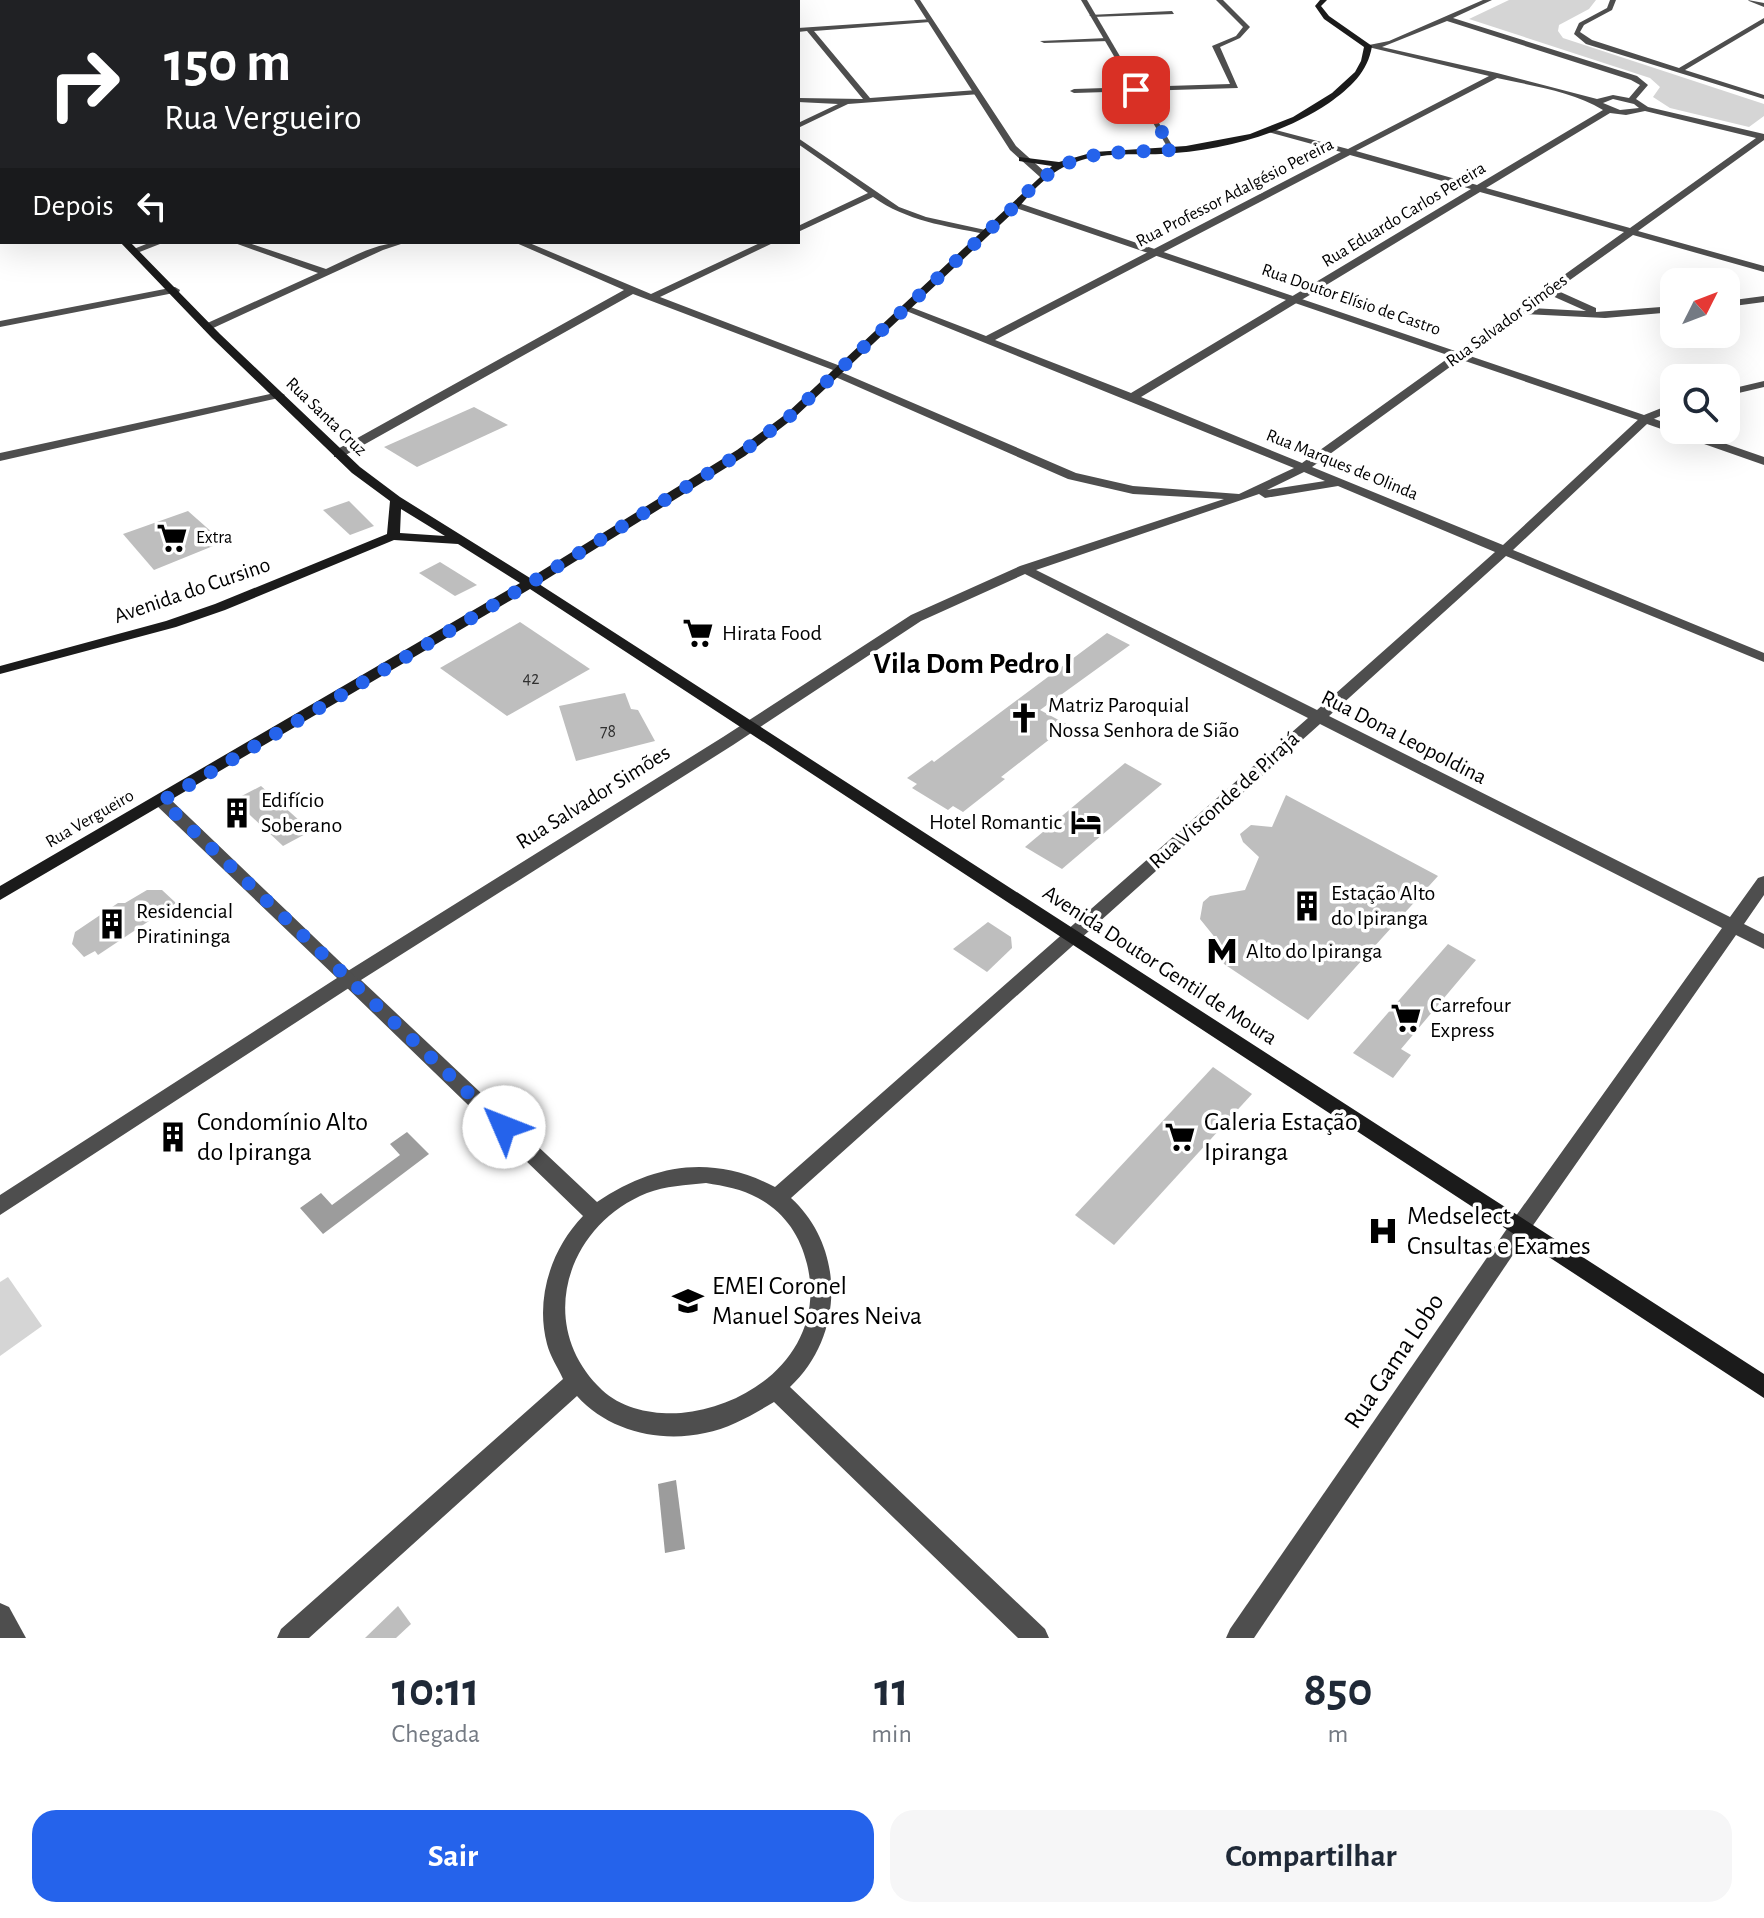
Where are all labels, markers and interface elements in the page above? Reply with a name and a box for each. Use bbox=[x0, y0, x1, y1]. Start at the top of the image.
icon: right bbox=[32, 32, 136, 136]
text: 150 m bbox=[164, 35, 291, 91]
pin bbox=[1102, 56, 1170, 124]
icon: arrive bbox=[1114, 68, 1158, 112]
text: Rua Vergueiro bbox=[164, 100, 362, 136]
street label: Rua Professor Adalgésio Pereira bbox=[1133, 135, 1337, 251]
street label: Rua Eduardo Carlos Pereira bbox=[1319, 159, 1489, 271]
icon: left bbox=[130, 184, 174, 228]
text: Depois bbox=[32, 191, 114, 221]
street label: Rua Doutor Elísio de Castro bbox=[1259, 261, 1443, 339]
north arrow bbox=[1660, 268, 1740, 348]
map controls bbox=[1660, 268, 1740, 444]
street label: Rua Salvador Simões bbox=[1443, 271, 1571, 371]
button: search bbox=[1660, 364, 1740, 444]
street label: Rua Santa Cruz bbox=[282, 374, 370, 460]
street label: Rua Marques de Olinda bbox=[1263, 426, 1421, 504]
supermarket icon: Extra bbox=[155, 521, 189, 555]
place label: Extra bbox=[196, 529, 232, 547]
street label: Avenida do Cursino bbox=[111, 553, 273, 627]
supermarket icon: Hirata Food bbox=[681, 616, 715, 650]
place label: Hirata Food bbox=[722, 622, 822, 644]
district label: Vila Dom Pedro I bbox=[873, 649, 1073, 679]
house number: 42 bbox=[523, 670, 539, 688]
street label: Rua Dona Leopoldina bbox=[1318, 686, 1490, 788]
place label: Matriz Paroquial Nossa Senhora de Sião bbox=[1048, 694, 1239, 741]
church icon: Matriz Paroquial Nossa Senhora de Sião bbox=[1007, 701, 1041, 735]
house number: 78 bbox=[600, 723, 616, 741]
street label: Rua Visconde de Pirajá bbox=[1145, 727, 1303, 873]
street label: Rua Salvador Simões bbox=[512, 741, 674, 853]
street label: Rua Vergueiro bbox=[43, 786, 137, 851]
place label: Edifício Soberano bbox=[261, 789, 342, 836]
building icon: Edifício Soberano bbox=[220, 796, 254, 830]
hotel icon: Hotel Romantic bbox=[1069, 805, 1103, 839]
place label: Hotel Romantic bbox=[929, 811, 1063, 833]
street label: Avenida Doutor Gentil de Moura bbox=[1039, 881, 1281, 1049]
place label: Estação Alto do Ipiranga bbox=[1331, 882, 1435, 929]
building icon: Estação Alto do Ipiranga bbox=[1290, 889, 1324, 923]
place label: Residencial Piratininga bbox=[136, 900, 233, 947]
building icon: Residencial Piratininga bbox=[95, 907, 129, 941]
metro station icon: Alto do Ipiranga bbox=[1205, 934, 1239, 968]
place label: Alto do Ipiranga bbox=[1246, 940, 1382, 962]
place label: Carrefour Express bbox=[1430, 994, 1511, 1041]
supermarket icon: Carrefour Express bbox=[1389, 1001, 1423, 1035]
position arrow bbox=[462, 1085, 546, 1169]
place label: Condomínio Alto do Ipiranga bbox=[197, 1109, 368, 1165]
place label: Galeria Estação Ipiranga bbox=[1204, 1109, 1358, 1165]
building icon: Condomínio Alto do Ipiranga bbox=[156, 1120, 190, 1154]
supermarket icon: Galeria Estação Ipiranga bbox=[1163, 1120, 1197, 1154]
place label: Medselect Cnsultas e Exames bbox=[1407, 1203, 1591, 1259]
hospital icon: Medselect Cnsultas e Exames bbox=[1366, 1214, 1400, 1248]
place label: EMEI Coronel Manuel Soares Neiva bbox=[712, 1273, 922, 1329]
school or university icon: EMEI Coronel Manuel Soares Neiva bbox=[671, 1284, 705, 1318]
street label: Rua Gama Lobo bbox=[1339, 1289, 1449, 1433]
text: 10:11 bbox=[392, 1667, 480, 1715]
text: 11 bbox=[874, 1667, 909, 1715]
text: 850 bbox=[1303, 1667, 1373, 1715]
text: Chegada bbox=[391, 1721, 480, 1747]
text: min bbox=[871, 1721, 912, 1747]
text: m bbox=[1328, 1721, 1348, 1747]
button: Sair bbox=[32, 1810, 874, 1902]
button: Compartilhar bbox=[890, 1810, 1732, 1902]

